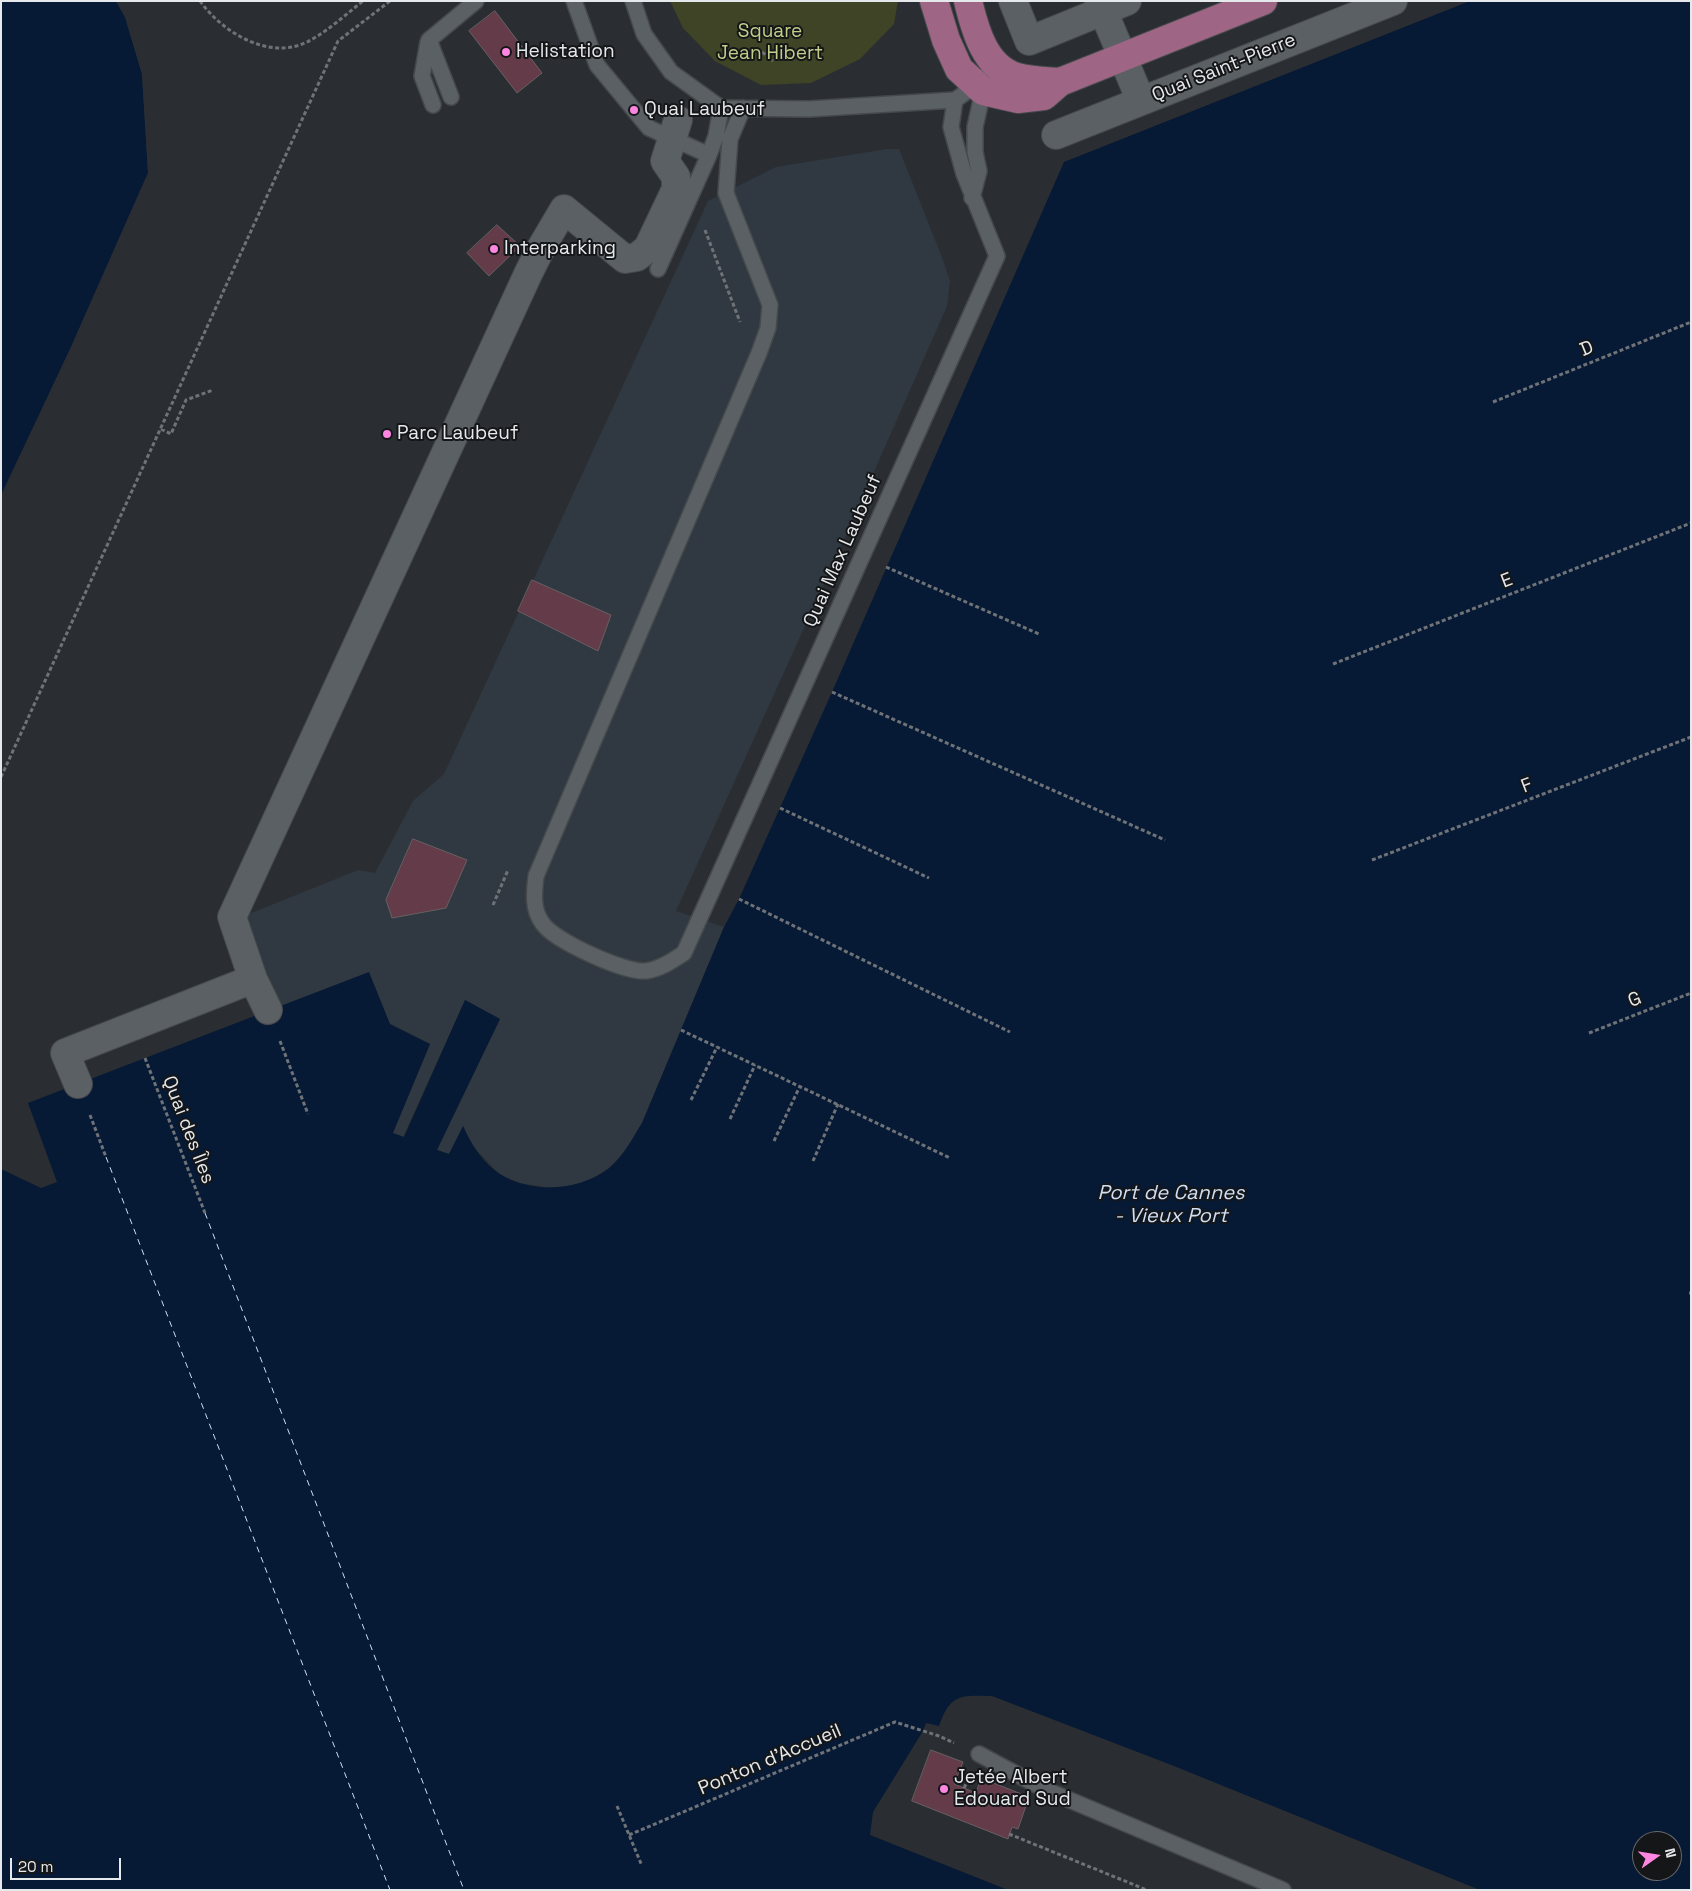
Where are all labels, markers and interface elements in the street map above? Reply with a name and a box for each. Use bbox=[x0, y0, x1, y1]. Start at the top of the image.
park label: Square Jean Hibert bbox=[717, 21, 823, 65]
street label: Quai Saint-Pierre bbox=[1149, 29, 1299, 107]
place label: Helistation bbox=[516, 41, 615, 63]
marker: Helistation bbox=[500, 46, 512, 58]
place label: Quai Laubeuf bbox=[644, 99, 765, 121]
marker: Quai Laubeuf bbox=[628, 104, 640, 116]
place label: Interparking bbox=[504, 238, 616, 260]
marker: Interparking bbox=[488, 243, 500, 255]
street label: D bbox=[1577, 336, 1597, 362]
place label: Parc Laubeuf bbox=[397, 423, 518, 445]
marker: Parc Laubeuf bbox=[381, 428, 393, 440]
street label: Quai Max Laubeuf bbox=[799, 471, 887, 631]
street label: E bbox=[1498, 568, 1516, 594]
street label: F bbox=[1518, 774, 1536, 798]
street label: G bbox=[1625, 987, 1645, 1013]
street label: Quai des Îles bbox=[157, 1073, 219, 1187]
water label: Port de Cannes - Vieux Port bbox=[1097, 1182, 1245, 1229]
street label: Ponton d'Accueil bbox=[695, 1720, 845, 1800]
place label: Jetée Albert Edouard Sud bbox=[954, 1767, 1071, 1811]
marker: Jetée Albert Edouard Sud bbox=[938, 1783, 950, 1795]
north arrow bbox=[1632, 1831, 1682, 1881]
text: N bbox=[1661, 1846, 1680, 1859]
scale bar bbox=[12, 1848, 124, 1880]
text: 20 m bbox=[18, 1857, 53, 1876]

